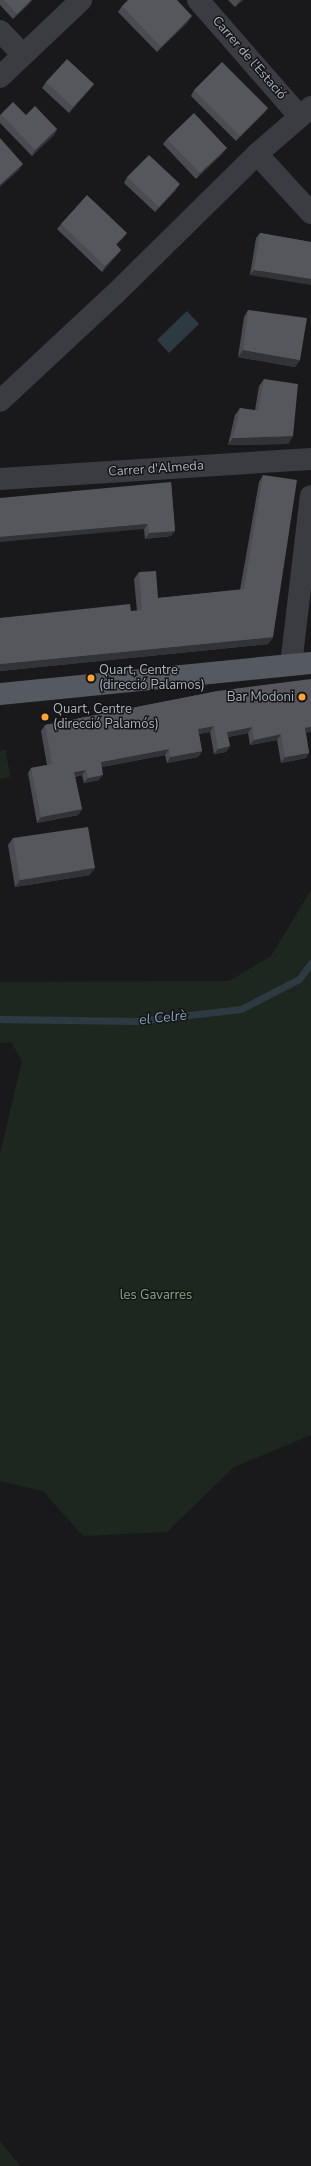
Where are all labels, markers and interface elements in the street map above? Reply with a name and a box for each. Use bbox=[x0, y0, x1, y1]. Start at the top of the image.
street label: Carrer de l'Estació bbox=[209, 13, 289, 103]
street label: Carrer d'Almeda bbox=[108, 458, 204, 480]
place label: Quart, Centre (direcció Palamos) bbox=[99, 663, 205, 694]
marker: Quart, Centre (direcció Palamos) bbox=[86, 673, 96, 683]
place label: Bar Modoni bbox=[227, 689, 294, 705]
marker: Bar Modoni bbox=[297, 692, 307, 702]
place label: Quart, Centre (direcció Palamós) bbox=[53, 702, 159, 733]
marker: Quart, Centre (direcció Palamós) bbox=[40, 712, 50, 722]
water label: el Celrè bbox=[138, 1007, 188, 1029]
park label: les Gavarres bbox=[120, 1287, 192, 1303]

